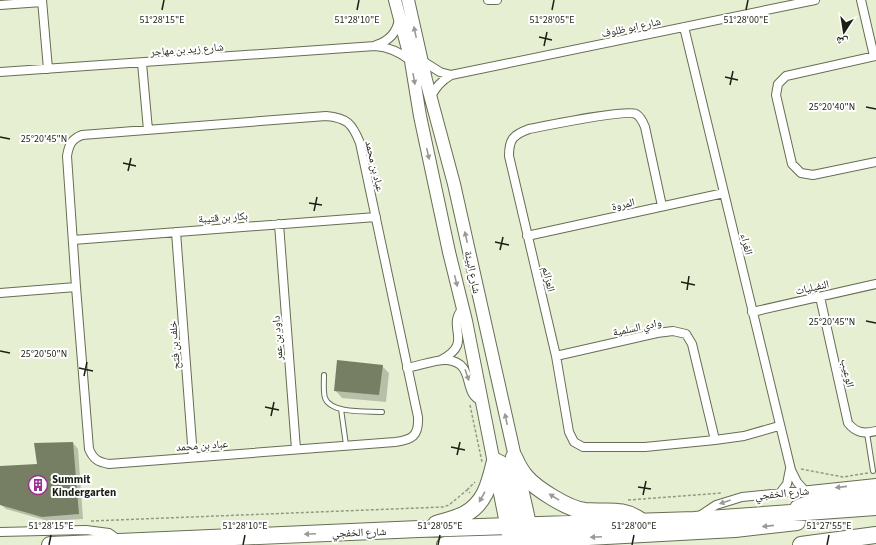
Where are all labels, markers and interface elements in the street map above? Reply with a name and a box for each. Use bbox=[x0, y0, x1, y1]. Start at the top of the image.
north arrow bbox=[824, 12, 864, 52]
text: 51°28'15"E bbox=[139, 13, 185, 27]
text: 51°28'10"E bbox=[334, 13, 380, 27]
text: 51°28'05"E bbox=[529, 13, 575, 27]
text: 51°28'00"E bbox=[723, 13, 769, 27]
street label: شارع ابو ظلوف bbox=[600, 14, 662, 41]
one-way arrow bbox=[411, 26, 417, 38]
text: ش bbox=[834, 33, 849, 50]
street label: شارع زيد بن مهاجر bbox=[149, 39, 224, 60]
one-way arrow bbox=[411, 73, 417, 85]
text: 25°20'40"N bbox=[809, 100, 855, 114]
text: 25°20'45"N bbox=[21, 132, 67, 146]
street label: عباد بن محمد bbox=[361, 139, 388, 194]
one-way arrow bbox=[426, 148, 432, 160]
street label: المروة bbox=[610, 195, 636, 214]
street label: بكار بن قتيبة bbox=[198, 208, 248, 227]
one-way arrow bbox=[462, 231, 468, 244]
street label: الغراء bbox=[737, 232, 756, 256]
street label: شارع البيئة bbox=[461, 249, 484, 295]
street label: العزائم bbox=[538, 265, 559, 293]
one-way arrow bbox=[454, 275, 460, 287]
street label: النفيليات bbox=[794, 276, 831, 299]
street label: داود بن عمر bbox=[268, 314, 287, 362]
street label: وادي السلمية bbox=[611, 315, 663, 341]
text: 25°20'45"N bbox=[809, 315, 855, 329]
street label: خلف بن فتح bbox=[165, 320, 184, 370]
text: 25°20'50"N bbox=[21, 347, 67, 361]
street label: الوعيب bbox=[837, 358, 858, 389]
one-way arrow bbox=[464, 370, 470, 382]
one-way arrow bbox=[502, 413, 508, 425]
street label: عباد بن محمد bbox=[176, 436, 229, 455]
place label: Summit Kindergarten bbox=[52, 472, 116, 500]
building icon: Summit Kindergarten bbox=[27, 474, 49, 496]
street label: شارع الخفجي bbox=[754, 483, 810, 505]
one-way arrow bbox=[835, 483, 847, 490]
one-way arrow bbox=[479, 491, 486, 503]
one-way arrow bbox=[548, 494, 560, 501]
one-way arrow bbox=[719, 499, 731, 505]
text: 51°28'15"E bbox=[28, 519, 74, 533]
text: 51°28'10"E bbox=[222, 519, 268, 533]
text: 51°28'05"E bbox=[417, 519, 463, 533]
text: 51°28'00"E bbox=[611, 519, 657, 533]
text: 51°27'55"E bbox=[806, 519, 852, 533]
one-way arrow bbox=[762, 522, 774, 529]
street label: شارع الخفجي bbox=[332, 524, 387, 542]
one-way arrow bbox=[303, 531, 316, 537]
one-way arrow bbox=[589, 534, 602, 540]

